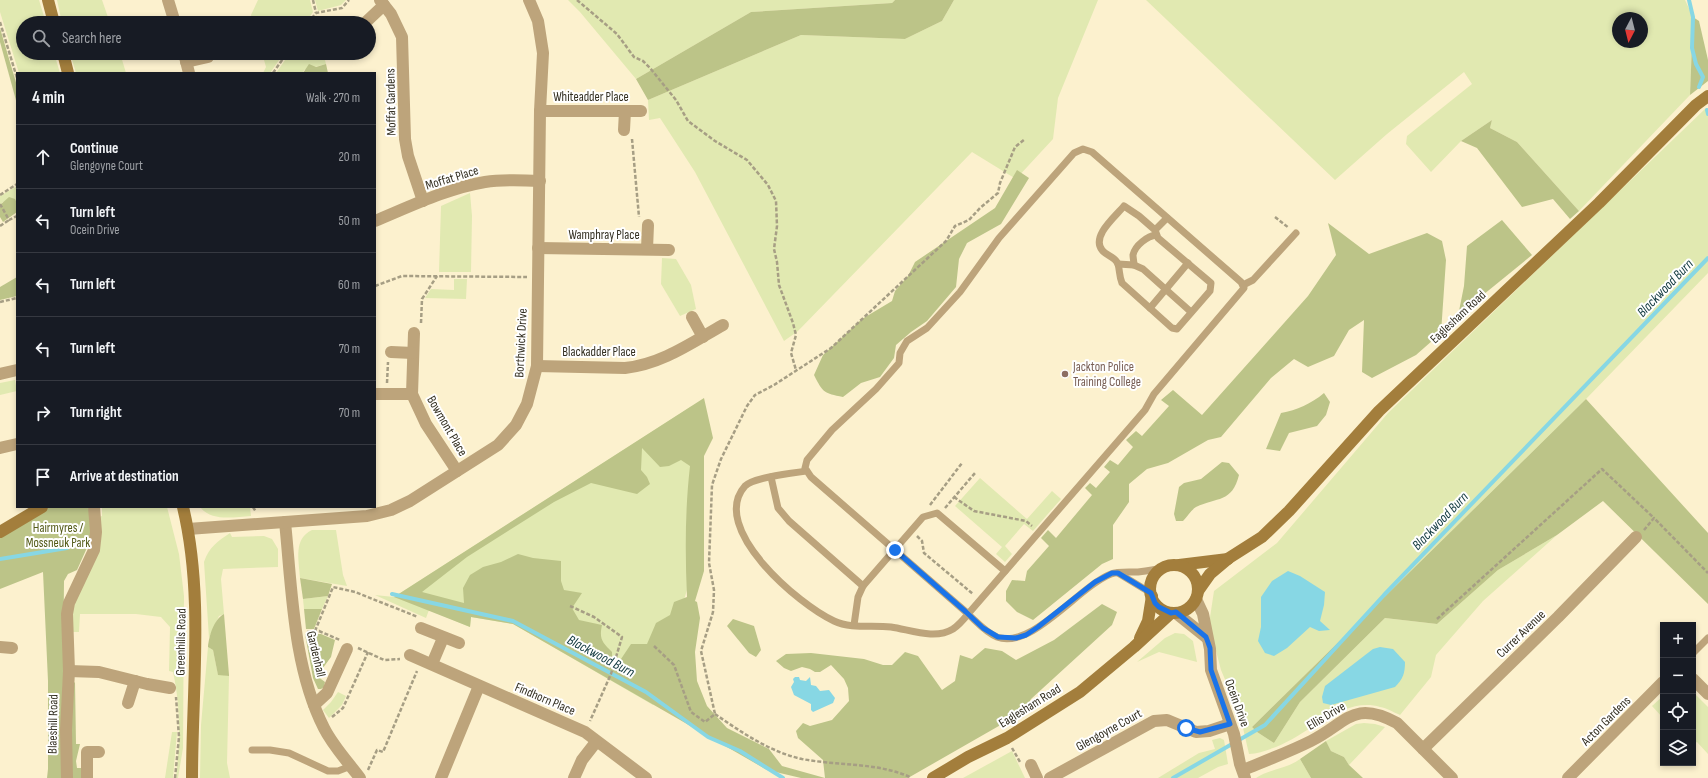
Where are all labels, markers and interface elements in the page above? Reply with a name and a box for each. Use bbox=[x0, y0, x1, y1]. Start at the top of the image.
north arrow bbox=[1612, 12, 1648, 48]
search box bbox=[16, 16, 376, 60]
icon: search bbox=[30, 27, 52, 49]
text: Search here bbox=[62, 29, 122, 48]
street label: Moffat Gardens bbox=[382, 68, 400, 136]
text: 4 min bbox=[32, 88, 65, 108]
street label: Whiteadder Place bbox=[553, 89, 629, 105]
text: Walk · 270 m bbox=[306, 90, 360, 106]
text: Continue bbox=[70, 139, 119, 158]
icon: ahead bbox=[32, 146, 54, 168]
text: 20 m bbox=[338, 149, 360, 165]
text: Glengoyne Court bbox=[70, 158, 143, 174]
street label: Moffat Place bbox=[423, 162, 481, 194]
text: Turn left bbox=[70, 203, 115, 222]
icon: left bbox=[32, 210, 54, 232]
text: 50 m bbox=[339, 213, 360, 229]
text: Ocein Drive bbox=[70, 222, 120, 238]
street label: Wamphray Place bbox=[568, 227, 640, 243]
water label: Blackwood Burn bbox=[1633, 255, 1697, 320]
icon: left bbox=[32, 274, 54, 296]
text: Turn left bbox=[70, 275, 115, 294]
text: 60 m bbox=[338, 277, 360, 293]
street label: Eaglesham Road bbox=[1427, 287, 1489, 347]
street label: Borthwick Drive bbox=[511, 308, 531, 378]
icon: left bbox=[32, 338, 54, 360]
text: Turn left bbox=[70, 339, 115, 358]
text: 70 m bbox=[339, 341, 360, 357]
street label: Blackadder Place bbox=[562, 344, 636, 360]
place label: Jackton Police Training College bbox=[1072, 359, 1141, 390]
marker: Jackton Police Training College bbox=[1060, 369, 1070, 379]
street label: Bowmont Place bbox=[423, 393, 471, 459]
icon: right bbox=[32, 402, 54, 424]
text: Turn right bbox=[70, 403, 122, 422]
text: 70 m bbox=[339, 405, 360, 421]
icon: arrive bbox=[32, 466, 54, 488]
text: Arrive at destination bbox=[70, 467, 179, 486]
water label: Blackwood Burn bbox=[1408, 488, 1472, 553]
park label: Hairmyres / Mossneuk Park bbox=[26, 520, 90, 551]
route end bbox=[886, 541, 904, 559]
street label: Currer Avenue bbox=[1493, 607, 1549, 661]
street label: Greenhills Road bbox=[172, 608, 190, 676]
map controls bbox=[1660, 622, 1696, 766]
button: + bbox=[1660, 622, 1696, 658]
street label: Gardenhall bbox=[303, 630, 329, 678]
water label: Blackwood Burn bbox=[564, 631, 638, 681]
button: − bbox=[1660, 658, 1696, 694]
street label: Ocein Drive bbox=[1221, 677, 1253, 729]
street label: Findhorn Place bbox=[512, 679, 578, 719]
street label: Eaglesham Road bbox=[996, 681, 1064, 731]
street label: Acton Gardens bbox=[1577, 693, 1634, 750]
street label: Blaeshill Road bbox=[44, 694, 62, 754]
button: locate bbox=[1660, 694, 1696, 730]
street label: Ellis Drive bbox=[1304, 698, 1348, 734]
street label: Glengoyne Court bbox=[1073, 705, 1145, 755]
route start bbox=[1177, 719, 1195, 737]
button: layers bbox=[1660, 730, 1696, 766]

